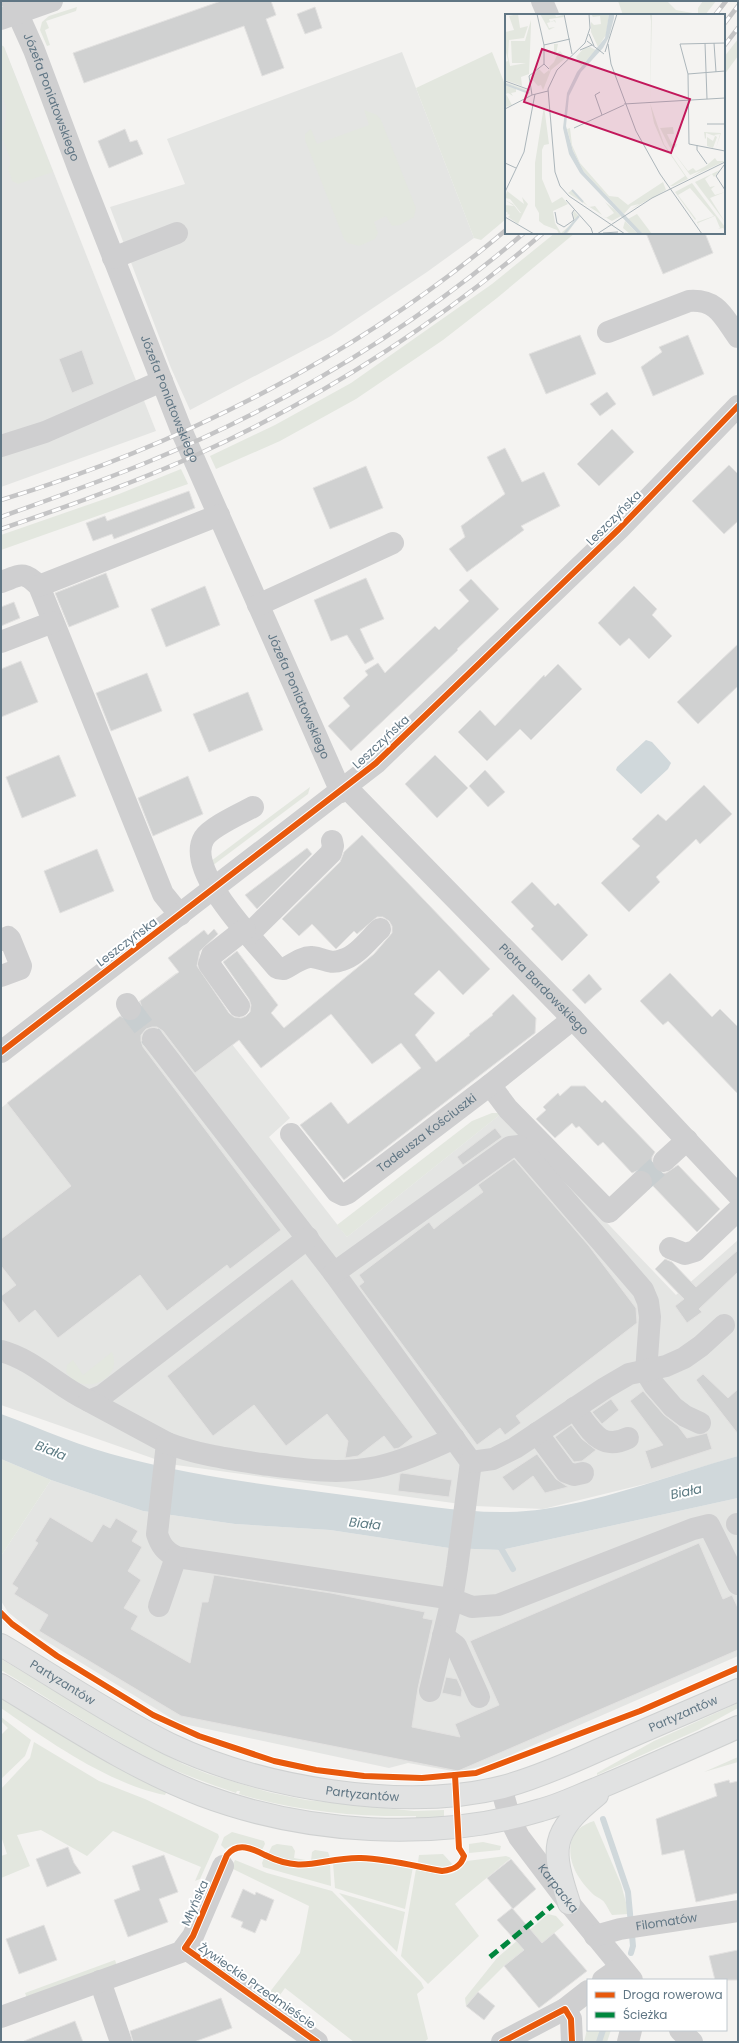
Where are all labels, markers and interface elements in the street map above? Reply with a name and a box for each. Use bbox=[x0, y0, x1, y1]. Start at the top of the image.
inset map bbox=[505, 14, 725, 234]
street label: Józefa Poniatowskiego bbox=[19, 30, 84, 164]
street label: Józefa Poniatowskiego bbox=[137, 332, 204, 465]
street label: Leszczyńska bbox=[582, 486, 645, 549]
street label: Józefa Poniatowskiego bbox=[264, 630, 334, 762]
street label: Leszczyńska bbox=[348, 711, 413, 772]
street label: Leszczyńska bbox=[93, 913, 161, 970]
street label: Piotra Bardowskiego bbox=[496, 939, 593, 1039]
street label: Tadeusza Kościuszki bbox=[373, 1089, 480, 1176]
water label: Biała bbox=[32, 1436, 69, 1465]
water label: Biała bbox=[668, 1479, 704, 1504]
water label: Biała bbox=[348, 1512, 382, 1535]
street label: Partyzantów bbox=[27, 1655, 99, 1709]
street label: Partyzantów bbox=[646, 1691, 720, 1736]
street label: Partyzantów bbox=[325, 1781, 400, 1805]
street label: Karpacka bbox=[534, 1860, 583, 1916]
street label: Młyńska bbox=[177, 1877, 212, 1928]
street label: Filomatów bbox=[634, 1908, 699, 1934]
street label: Żywieckie Przedmieście bbox=[195, 1939, 319, 2033]
legend bbox=[587, 1979, 727, 2031]
text: Droga rowerowa bbox=[623, 1986, 723, 2003]
text: Ścieżka bbox=[623, 2006, 667, 2023]

